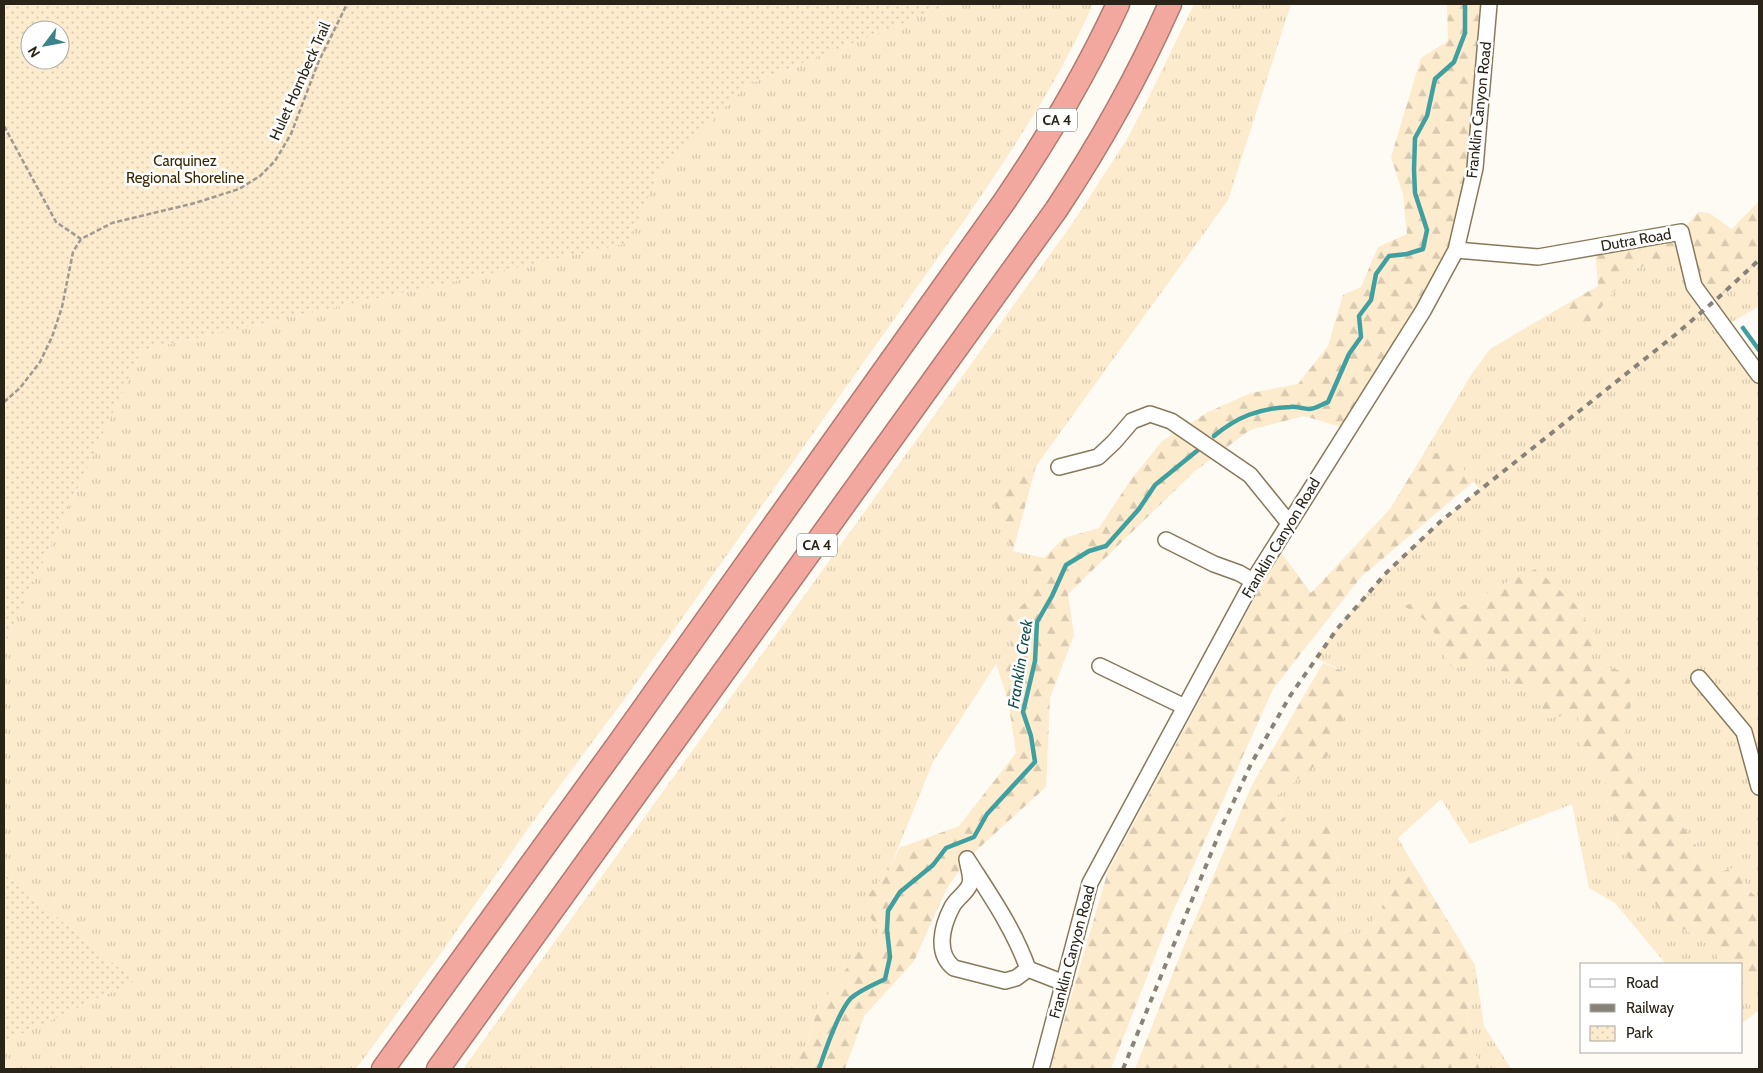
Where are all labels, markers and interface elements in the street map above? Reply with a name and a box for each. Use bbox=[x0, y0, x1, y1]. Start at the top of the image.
street label: Hulet Hornbeck Trail bbox=[266, 19, 334, 143]
north arrow bbox=[20, 20, 70, 70]
street label: Franklin Canyon Road bbox=[1463, 41, 1495, 179]
text: N bbox=[24, 43, 44, 61]
road number: CA 4 bbox=[1037, 108, 1077, 132]
park label: Carquinez Regional Shoreline bbox=[126, 152, 244, 187]
street label: Dutra Road bbox=[1599, 225, 1673, 255]
street label: Franklin Canyon Road bbox=[1238, 475, 1324, 601]
road number: CA 4 bbox=[797, 534, 837, 556]
water label: Franklin Creek bbox=[1004, 617, 1037, 710]
street label: Franklin Canyon Road bbox=[1046, 883, 1098, 1021]
legend bbox=[1580, 963, 1743, 1053]
text: Road bbox=[1626, 974, 1659, 992]
text: Railway bbox=[1626, 999, 1675, 1017]
text: Park bbox=[1626, 1024, 1653, 1042]

